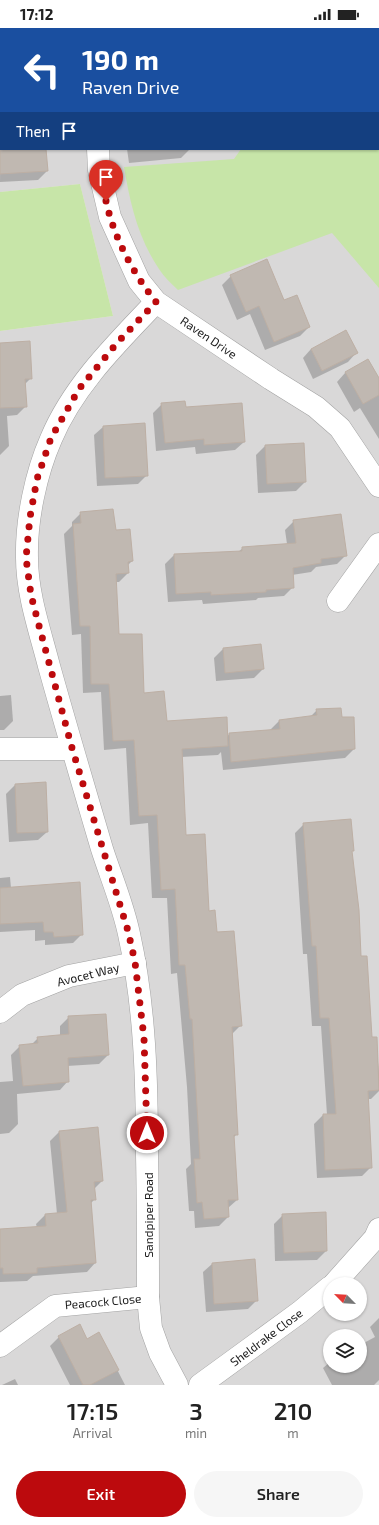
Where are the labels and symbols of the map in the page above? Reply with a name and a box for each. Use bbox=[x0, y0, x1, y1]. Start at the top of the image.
pin bbox=[89, 160, 123, 201]
street label: Raven Drive bbox=[178, 313, 240, 361]
street label: Avocet Way bbox=[55, 959, 121, 989]
position arrow bbox=[126, 1112, 168, 1154]
street label: Sandpiper Road bbox=[141, 1172, 155, 1258]
north arrow bbox=[323, 1277, 367, 1321]
street label: Peacock Close bbox=[64, 1291, 142, 1311]
street label: Sheldrake Close bbox=[227, 1305, 305, 1369]

